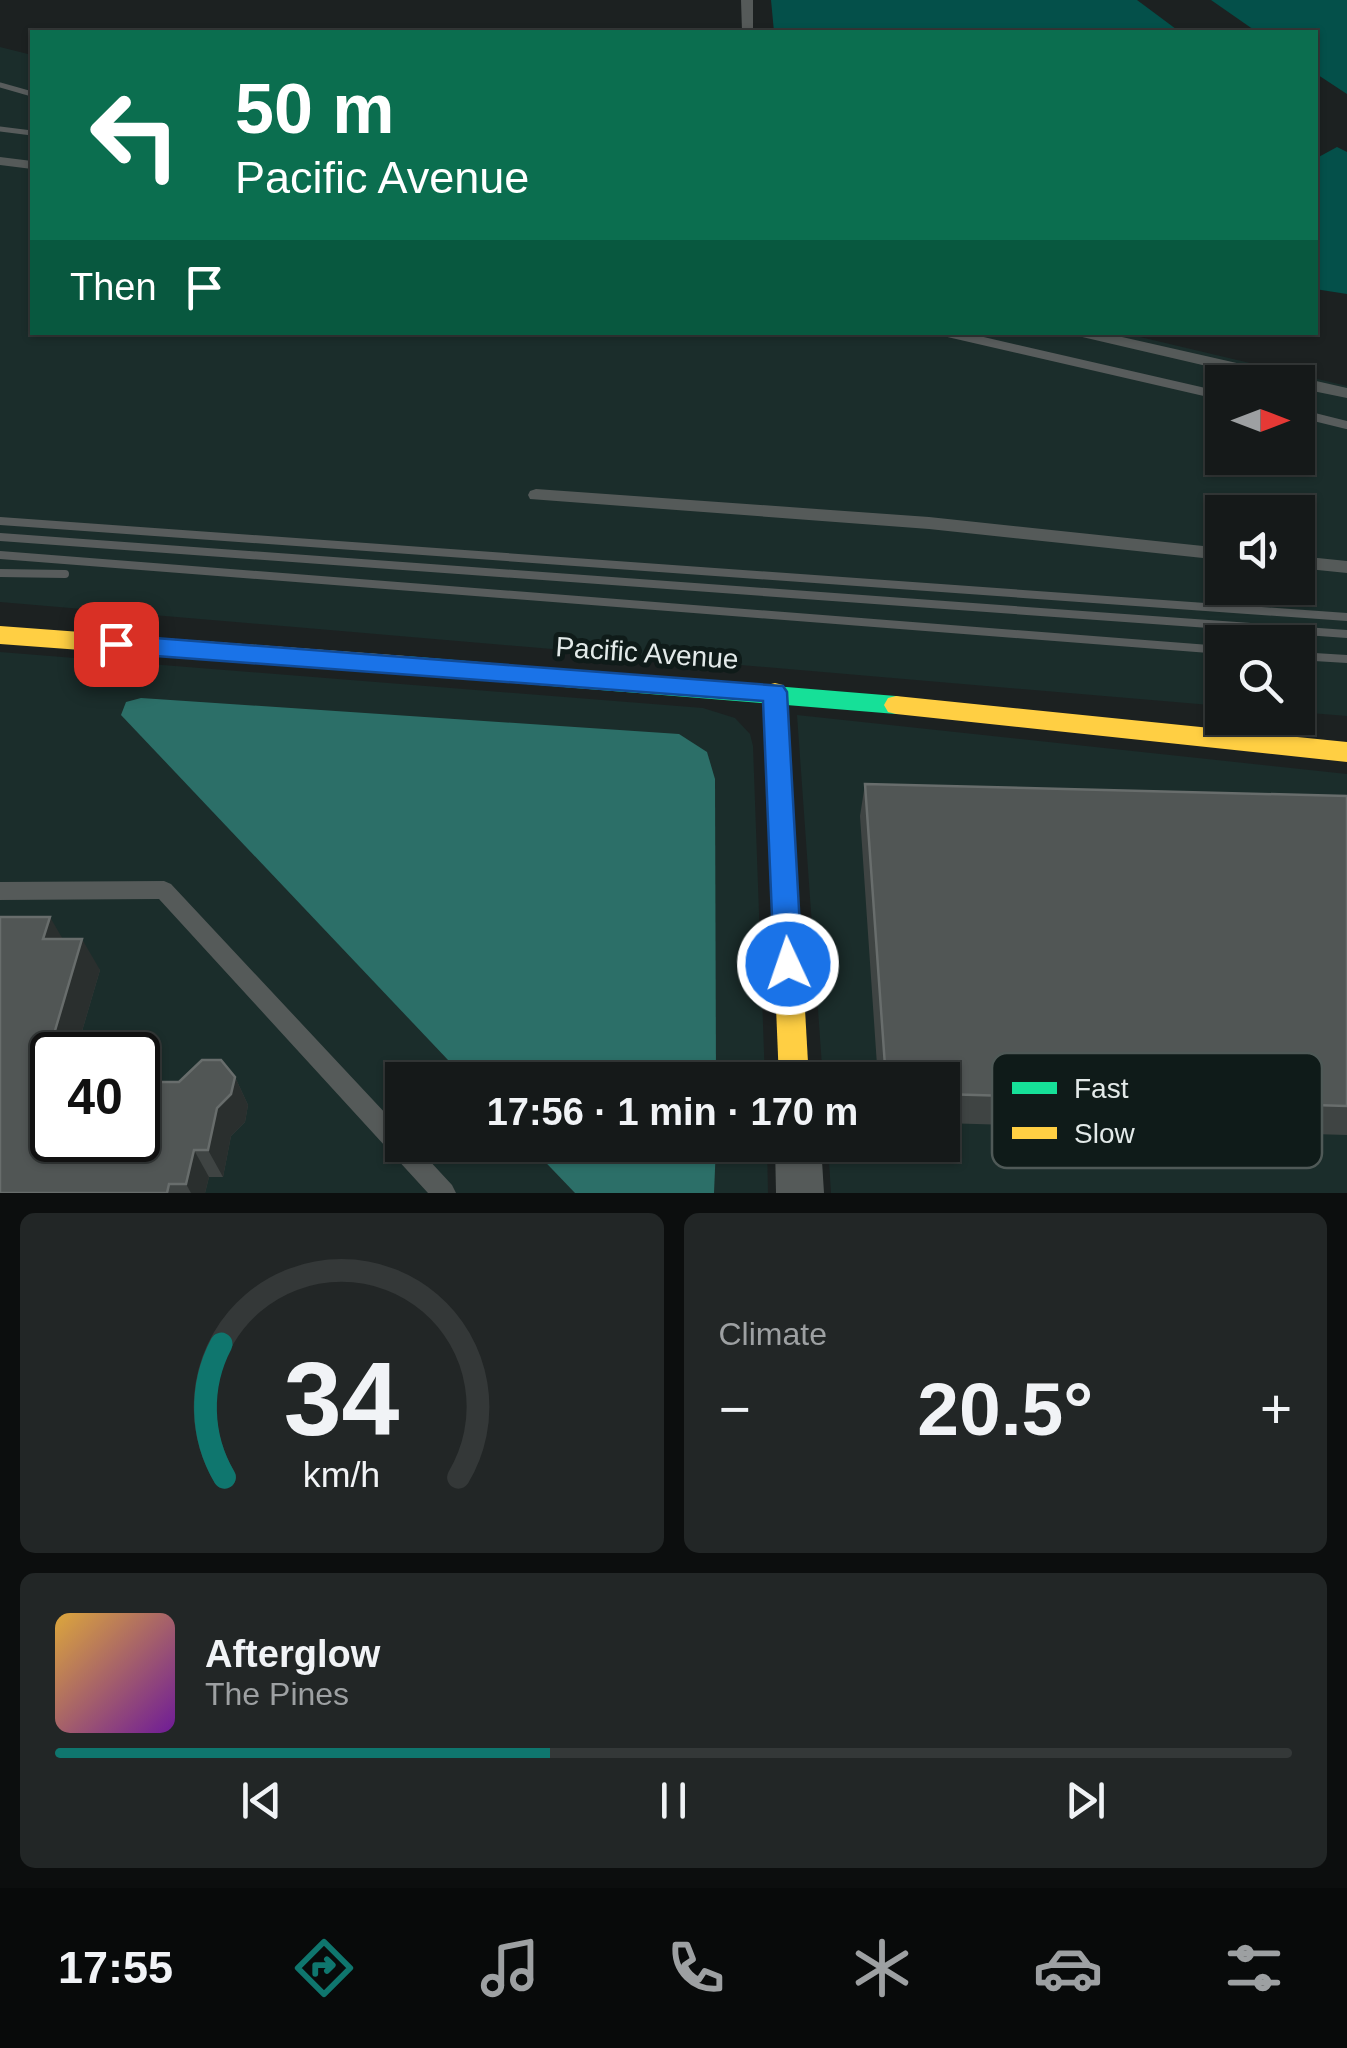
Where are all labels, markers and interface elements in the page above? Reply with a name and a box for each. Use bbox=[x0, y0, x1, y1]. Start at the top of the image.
icon: left bbox=[70, 70, 200, 200]
text: 50 m bbox=[235, 70, 395, 148]
text: Pacific Avenue bbox=[235, 152, 529, 203]
icon: arrive bbox=[177, 260, 232, 315]
text: Then bbox=[70, 266, 157, 308]
north arrow bbox=[1205, 365, 1315, 475]
map controls bbox=[1205, 365, 1315, 735]
button: sound bbox=[1205, 495, 1315, 605]
pin bbox=[74, 602, 159, 687]
icon: arrive bbox=[89, 617, 144, 672]
button: search bbox=[1205, 625, 1315, 735]
street label: Pacific Avenue bbox=[555, 631, 739, 675]
position arrow bbox=[736, 912, 840, 1016]
speed limit sign: 40 bbox=[30, 1032, 160, 1162]
legend bbox=[992, 1053, 1322, 1168]
text: Fast bbox=[1074, 1073, 1129, 1104]
text: 17:56 · 1 min · 170 m bbox=[487, 1091, 858, 1133]
text: Slow bbox=[1074, 1118, 1135, 1149]
text: Climate bbox=[719, 1316, 827, 1352]
text: 34 bbox=[284, 1341, 400, 1457]
text: 20.5° bbox=[917, 1367, 1093, 1451]
text: − bbox=[719, 1378, 751, 1440]
text: + bbox=[1260, 1378, 1292, 1440]
text: km/h bbox=[303, 1455, 380, 1495]
text: Afterglow bbox=[205, 1633, 380, 1675]
text: The Pines bbox=[205, 1676, 349, 1712]
icon: previous bbox=[234, 1773, 289, 1828]
icon: pause bbox=[646, 1773, 701, 1828]
icon: next bbox=[1058, 1773, 1113, 1828]
icon: directions bbox=[289, 1933, 359, 2003]
icon: music bbox=[475, 1933, 545, 2003]
icon: phone bbox=[661, 1933, 731, 2003]
icon: climate bbox=[847, 1933, 917, 2003]
icon: car bbox=[1033, 1933, 1103, 2003]
icon: filters bbox=[1219, 1933, 1289, 2003]
text: 17:55 bbox=[58, 1942, 173, 1993]

